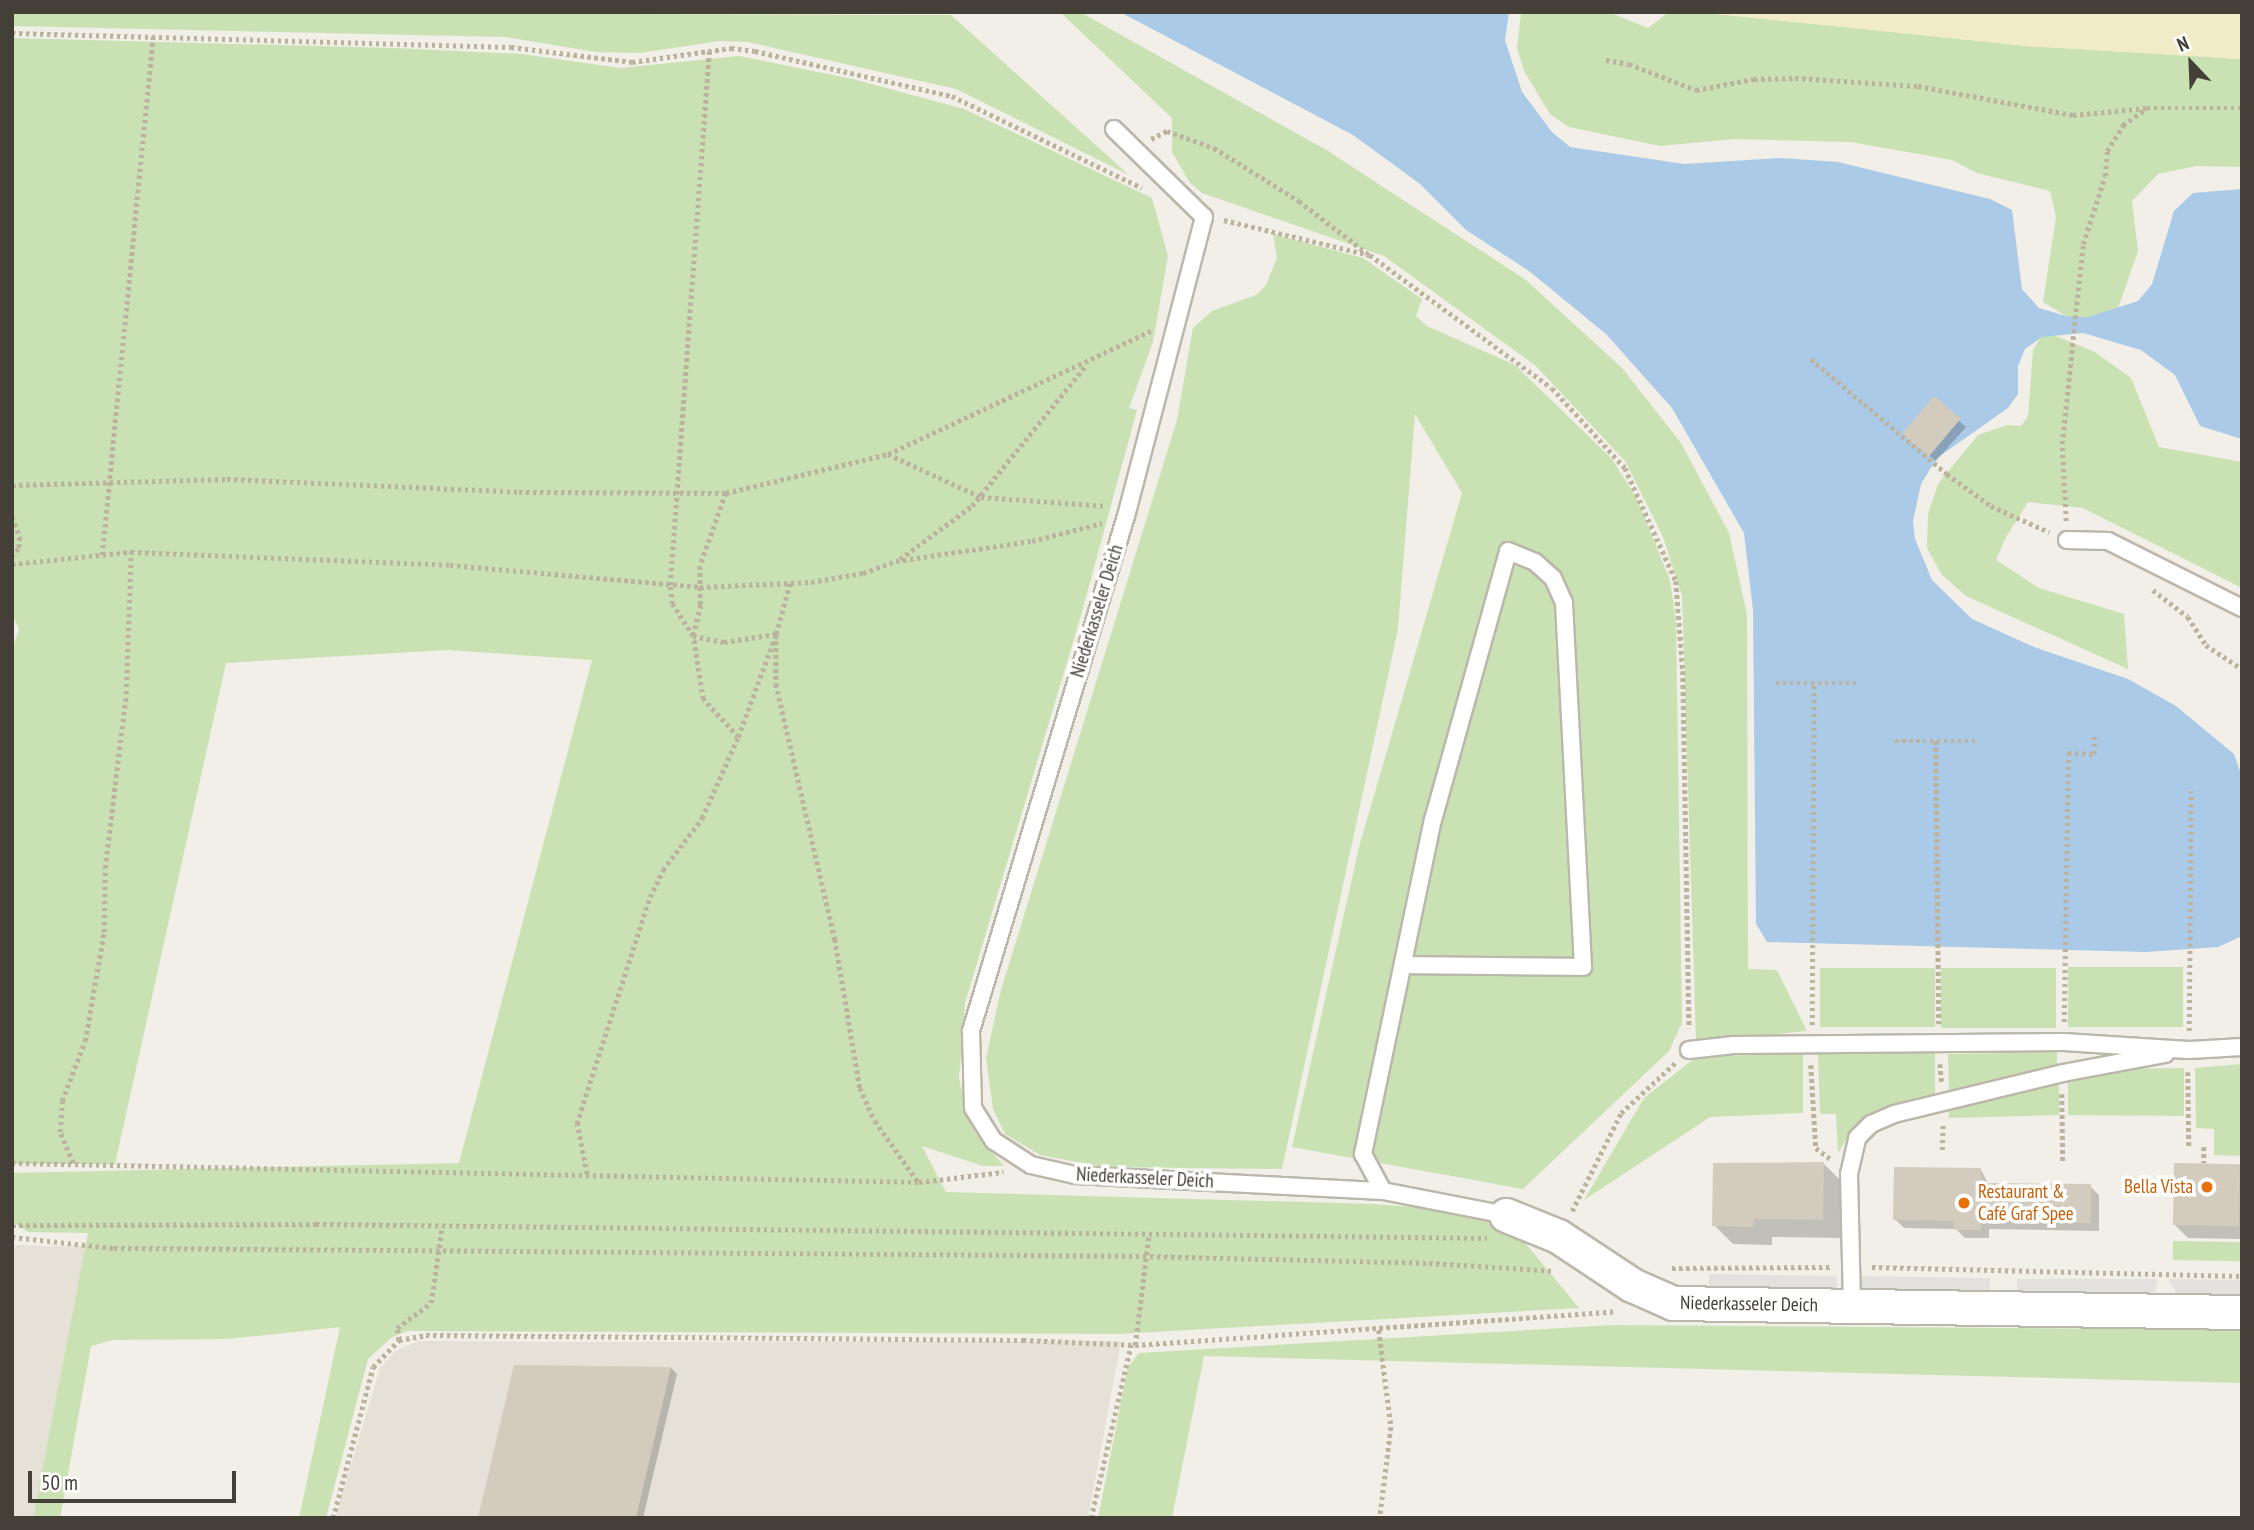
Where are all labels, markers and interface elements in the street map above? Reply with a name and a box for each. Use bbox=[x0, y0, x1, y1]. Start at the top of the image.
north arrow bbox=[2156, 28, 2226, 98]
text: N bbox=[2173, 31, 2192, 57]
street label: Niederkasseler Deich bbox=[1066, 542, 1128, 680]
street label: Niederkasseler Deich bbox=[1076, 1163, 1214, 1193]
place label: Bella Vista bbox=[2124, 1176, 2193, 1198]
marker: Bella Vista bbox=[2199, 1179, 2215, 1195]
place label: Restaurant & Café Graf Spee bbox=[1978, 1181, 2074, 1225]
marker: Restaurant & Café Graf Spee bbox=[1956, 1195, 1972, 1211]
street label: Niederkasseler Deich bbox=[1680, 1291, 1818, 1317]
scale bar bbox=[32, 1456, 240, 1500]
text: 50 m bbox=[41, 1469, 78, 1496]

